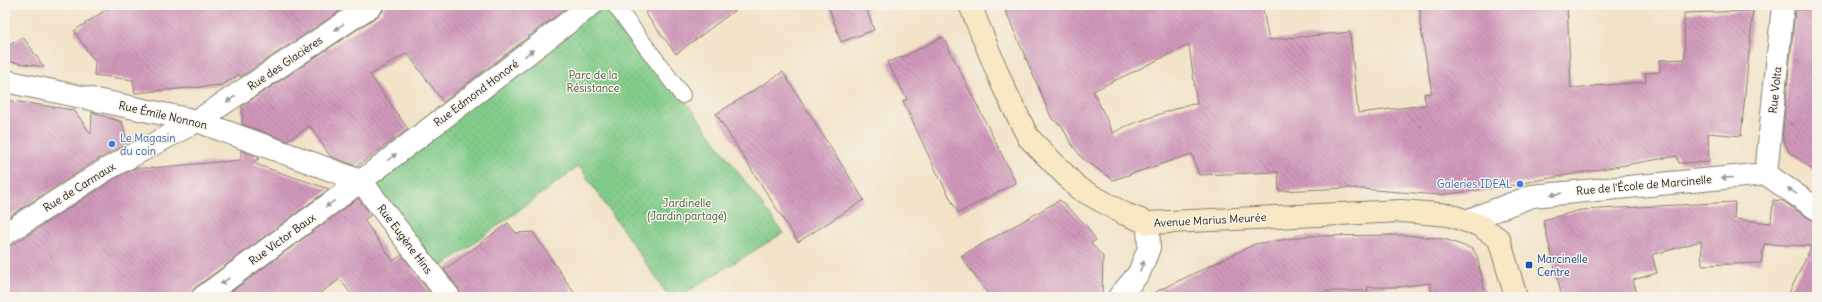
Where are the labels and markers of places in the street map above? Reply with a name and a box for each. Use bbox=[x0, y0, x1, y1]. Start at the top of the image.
place label: Le Magasin du coin bbox=[120, 131, 176, 158]
marker: Le Magasin du coin bbox=[107, 139, 117, 149]
place label: Galeries IDEAL bbox=[1437, 177, 1512, 191]
marker: Galeries IDEAL bbox=[1515, 179, 1525, 189]
place label: Marcinelle Centre bbox=[1537, 252, 1588, 279]
marker: Marcinelle Centre bbox=[1524, 260, 1534, 270]

